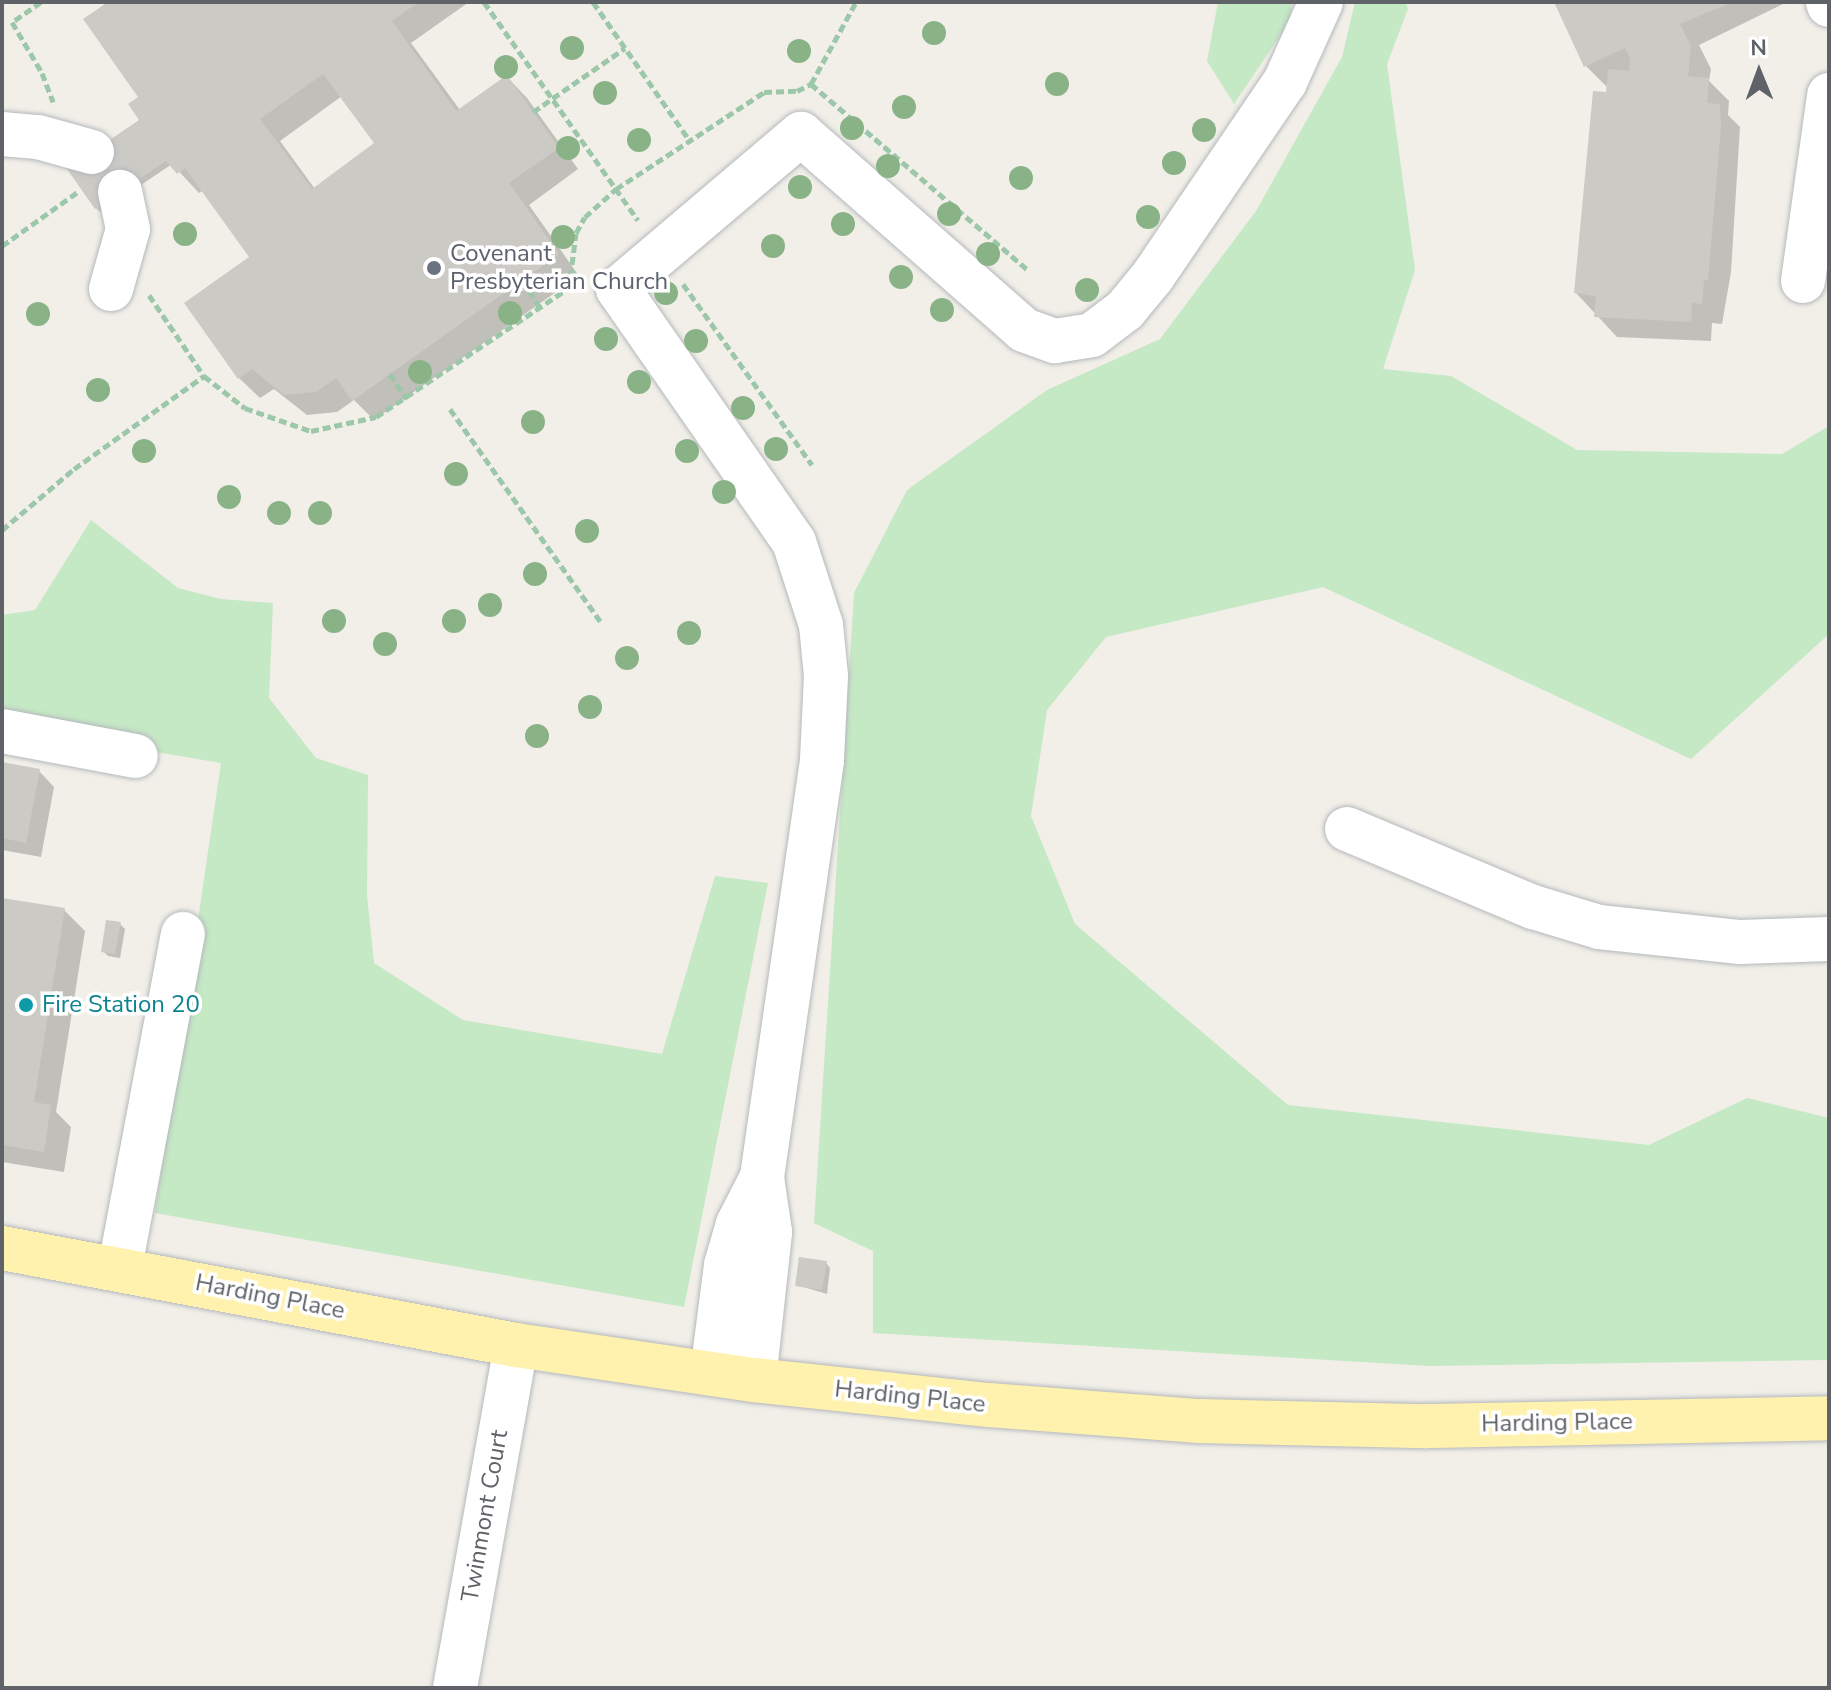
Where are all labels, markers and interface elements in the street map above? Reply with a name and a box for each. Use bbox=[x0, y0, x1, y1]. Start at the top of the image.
north arrow bbox=[1719, 32, 1799, 112]
text: N bbox=[1750, 33, 1767, 63]
place label: Covenant Presbyterian Church bbox=[450, 240, 668, 296]
marker: Covenant Presbyterian Church bbox=[425, 259, 443, 277]
place label: Fire Station 20 bbox=[42, 991, 200, 1019]
marker: Fire Station 20 bbox=[17, 996, 35, 1014]
street label: Harding Place bbox=[193, 1268, 347, 1326]
street label: Harding Place bbox=[833, 1375, 987, 1419]
street label: Harding Place bbox=[1481, 1407, 1633, 1439]
street label: Twinmont Court bbox=[456, 1428, 514, 1604]

